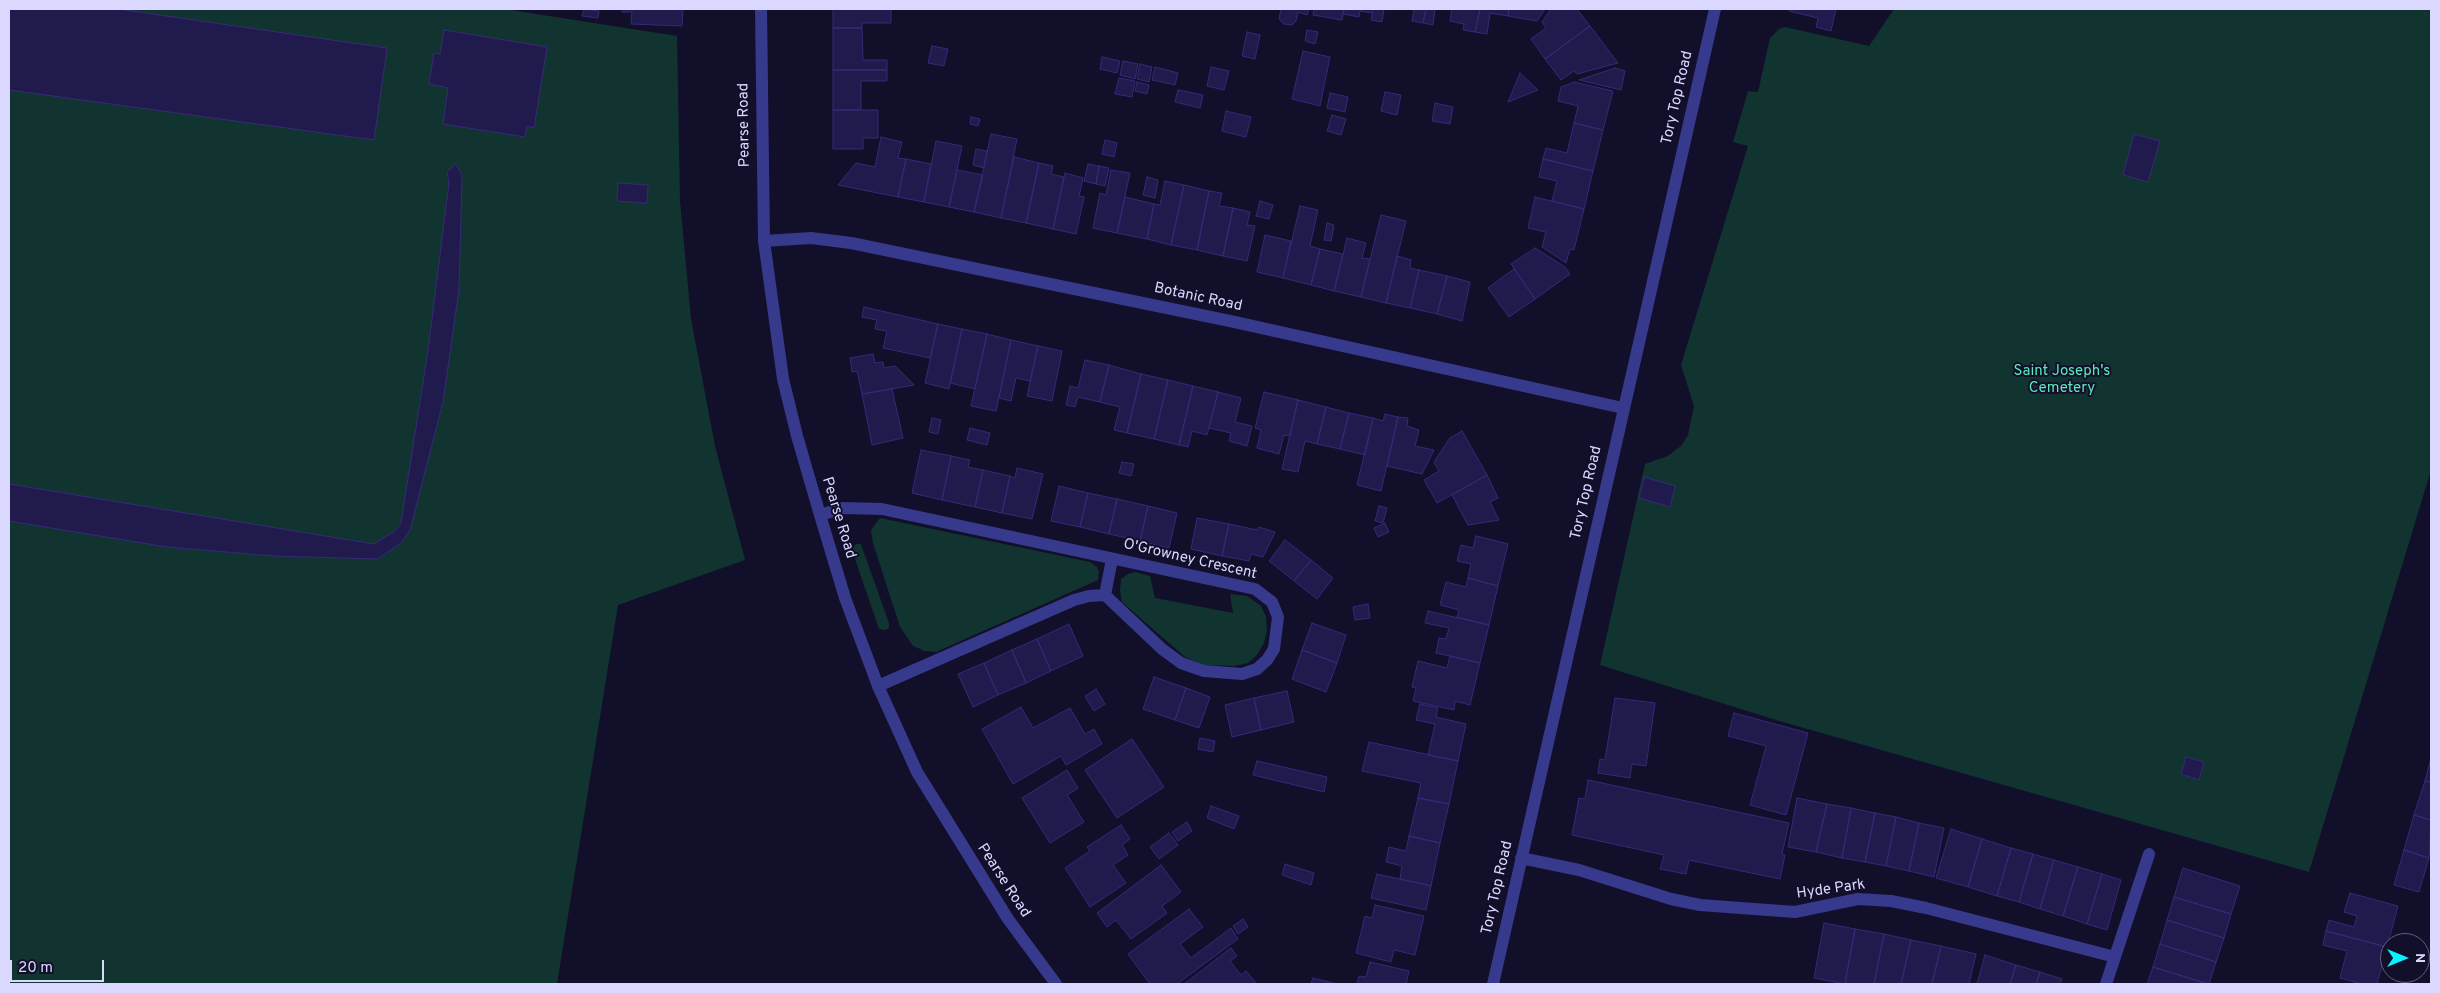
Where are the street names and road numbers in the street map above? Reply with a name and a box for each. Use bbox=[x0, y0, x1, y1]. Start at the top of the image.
street label: Tory Top Road bbox=[1658, 49, 1698, 147]
street label: Pearse Road bbox=[735, 83, 755, 167]
street label: Botanic Road bbox=[1152, 280, 1244, 316]
street label: Tory Top Road bbox=[1567, 444, 1607, 542]
street label: Pearse Road bbox=[817, 475, 859, 561]
street label: O'Growney Crescent bbox=[1121, 536, 1259, 584]
street label: Tory Top Road bbox=[1478, 839, 1518, 937]
street label: Pearse Road bbox=[972, 841, 1034, 921]
street label: Hyde Park bbox=[1795, 876, 1867, 904]

